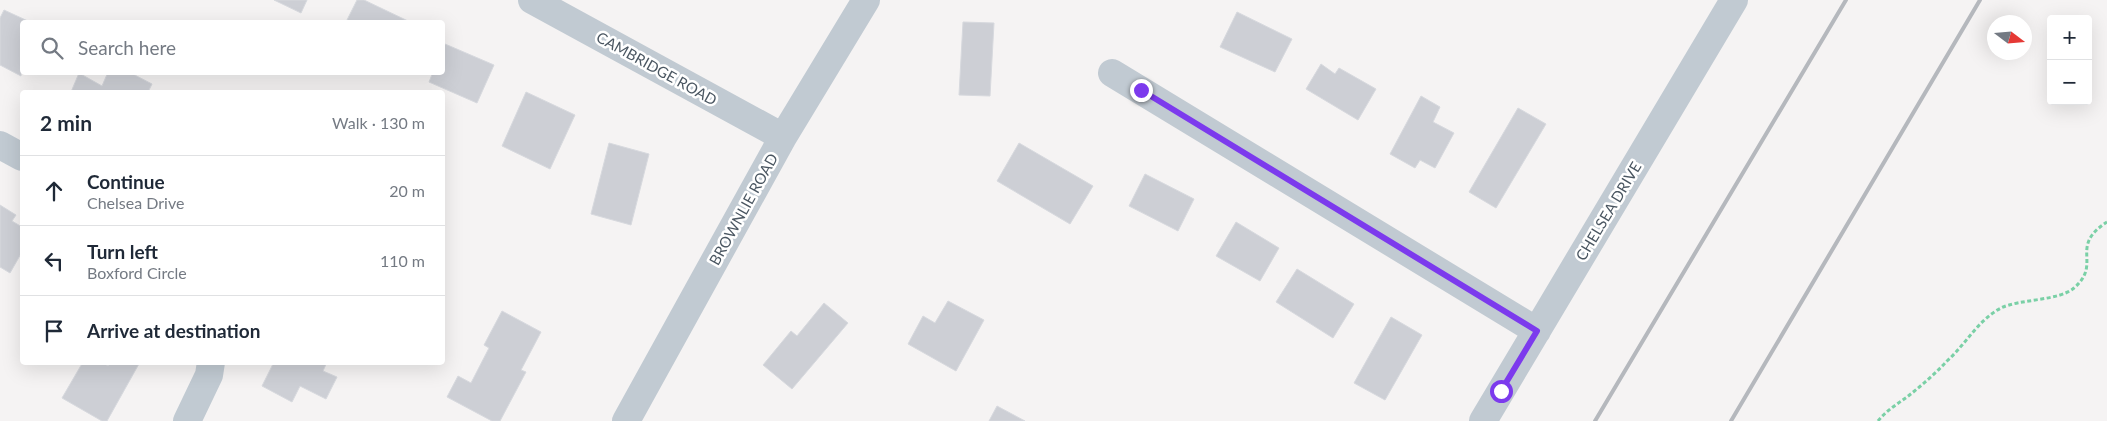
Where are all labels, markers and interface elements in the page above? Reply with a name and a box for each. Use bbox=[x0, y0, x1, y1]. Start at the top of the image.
north arrow bbox=[1987, 15, 2032, 60]
map controls bbox=[2047, 15, 2092, 105]
button: + bbox=[2047, 15, 2092, 60]
search box bbox=[20, 20, 445, 75]
street label: CAMBRIDGE ROAD bbox=[594, 27, 720, 109]
icon: search bbox=[38, 34, 66, 62]
text: Search here bbox=[78, 36, 176, 59]
button: − bbox=[2047, 60, 2092, 105]
route end bbox=[1130, 79, 1153, 102]
text: 2 min bbox=[40, 110, 92, 135]
text: Walk · 130 m bbox=[332, 113, 425, 132]
street label: BROWNLIE ROAD bbox=[705, 150, 781, 268]
street label: CHELSEA DRIVE bbox=[1571, 158, 1645, 264]
text: Continue bbox=[87, 170, 165, 193]
icon: ahead bbox=[40, 177, 68, 205]
text: 20 m bbox=[389, 181, 425, 200]
text: Chelsea Drive bbox=[87, 193, 184, 212]
text: Turn left bbox=[87, 240, 158, 263]
icon: left bbox=[40, 247, 68, 275]
text: 110 m bbox=[380, 251, 425, 270]
text: Boxford Circle bbox=[87, 263, 187, 282]
icon: arrive bbox=[40, 317, 68, 345]
text: Arrive at destination bbox=[87, 319, 260, 342]
route start bbox=[1490, 380, 1513, 403]

